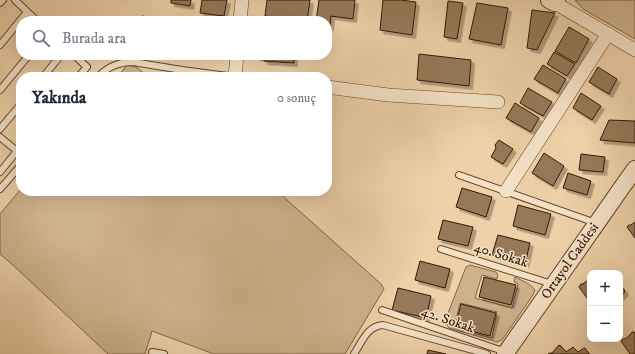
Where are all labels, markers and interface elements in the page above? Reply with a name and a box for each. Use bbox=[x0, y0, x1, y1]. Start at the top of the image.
search box bbox=[16, 16, 332, 60]
icon: search bbox=[30, 27, 52, 49]
text: Burada ara bbox=[62, 29, 126, 48]
text: Yakında bbox=[32, 87, 86, 109]
text: 0 sonuç bbox=[277, 90, 316, 106]
street label: Ortayol Caddesi bbox=[537, 219, 603, 303]
street label: 40. Sokak bbox=[472, 238, 530, 272]
map controls bbox=[587, 270, 623, 342]
button: + bbox=[587, 270, 623, 306]
street label: 42. Sokak bbox=[419, 302, 477, 338]
button: − bbox=[587, 306, 623, 342]

